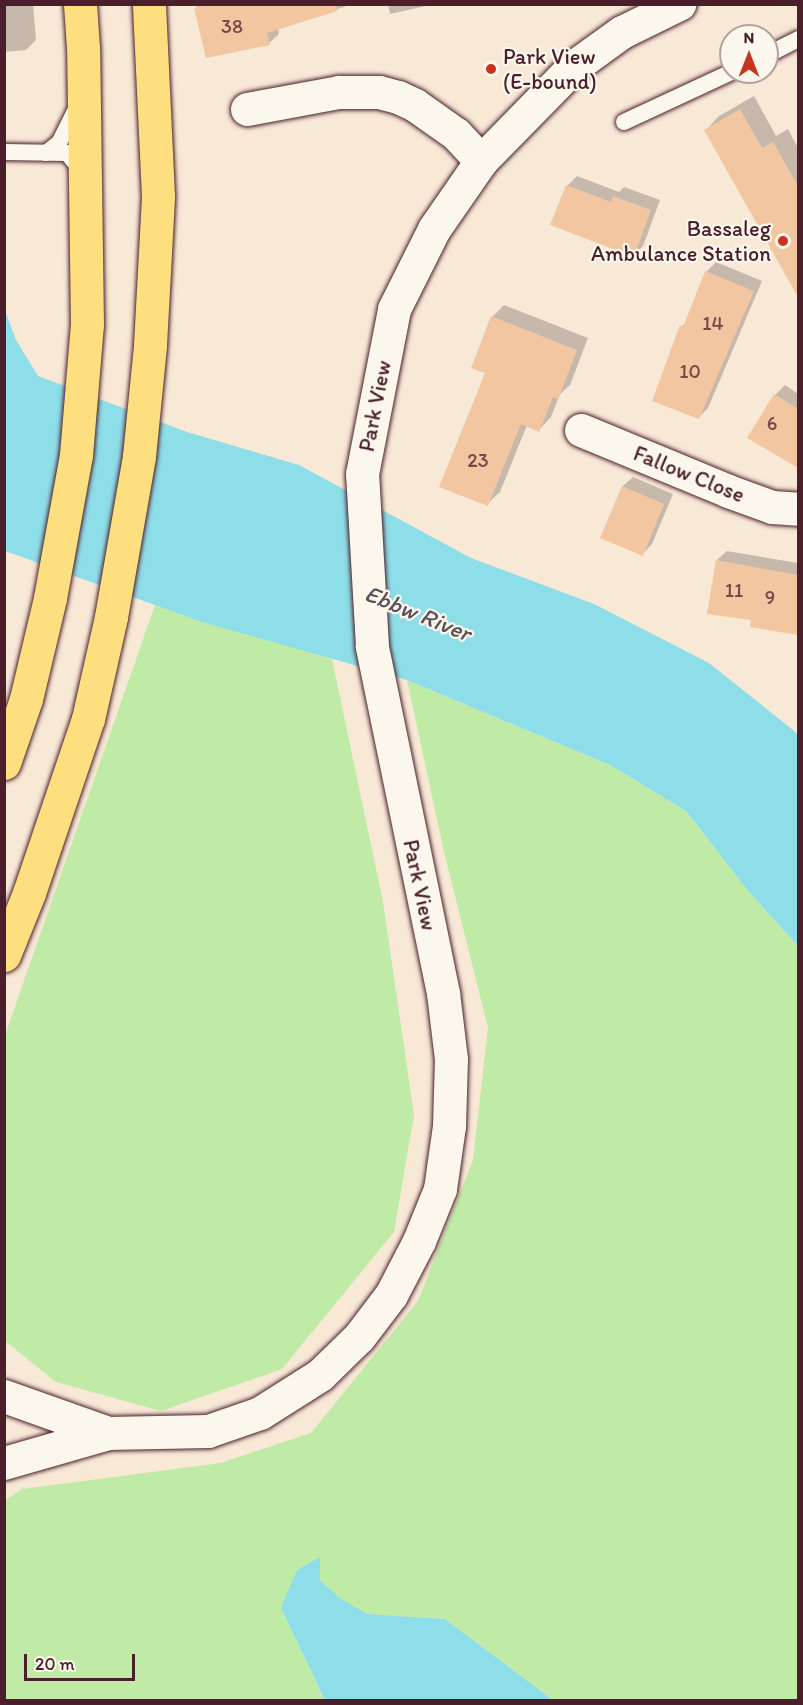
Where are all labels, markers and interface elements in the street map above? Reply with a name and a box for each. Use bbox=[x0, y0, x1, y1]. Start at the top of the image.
house number: 38 bbox=[221, 14, 243, 38]
north arrow bbox=[719, 24, 779, 84]
text: N bbox=[744, 28, 754, 47]
place label: Park View (E-bound) bbox=[503, 43, 597, 94]
marker: Park View (E-bound) bbox=[484, 62, 498, 76]
place label: Bassaleg Ambulance Station bbox=[590, 215, 771, 266]
marker: Bassaleg Ambulance Station bbox=[776, 234, 790, 248]
house number: 14 bbox=[702, 311, 724, 335]
street label: Park View bbox=[353, 358, 397, 454]
house number: 10 bbox=[679, 359, 701, 383]
house number: 6 bbox=[767, 411, 777, 435]
street label: Fallow Close bbox=[630, 440, 748, 508]
house number: 23 bbox=[467, 448, 489, 472]
house number: 11 bbox=[725, 578, 743, 602]
water label: Ebbw River bbox=[361, 579, 475, 647]
house number: 9 bbox=[765, 585, 775, 609]
street label: Park View bbox=[397, 837, 443, 933]
scale bar bbox=[27, 1642, 138, 1680]
text: 20 m bbox=[35, 1653, 75, 1675]

